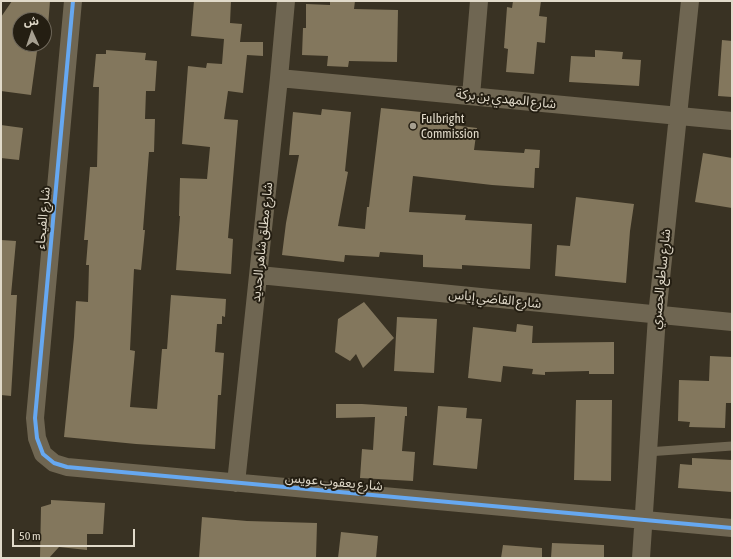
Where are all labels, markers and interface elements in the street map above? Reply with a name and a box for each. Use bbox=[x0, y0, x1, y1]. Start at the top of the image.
north arrow bbox=[12, 12, 52, 52]
text: ش bbox=[24, 15, 39, 27]
street label: شارع المهدي بن بركة bbox=[455, 86, 557, 112]
place label: Fulbright Commission bbox=[421, 111, 479, 142]
marker: Fulbright Commission bbox=[408, 121, 418, 131]
street label: شارع مطلق شاهر الحديد bbox=[248, 181, 276, 303]
street label: شارع الفيحاء bbox=[33, 186, 53, 250]
street label: شارع ساطع الحصري bbox=[648, 228, 674, 330]
street label: شارع القاضي إياس bbox=[448, 286, 542, 312]
street label: شارع يعقوب عويس bbox=[284, 470, 384, 494]
scale bar bbox=[14, 521, 137, 547]
text: 50 m bbox=[19, 529, 41, 543]

